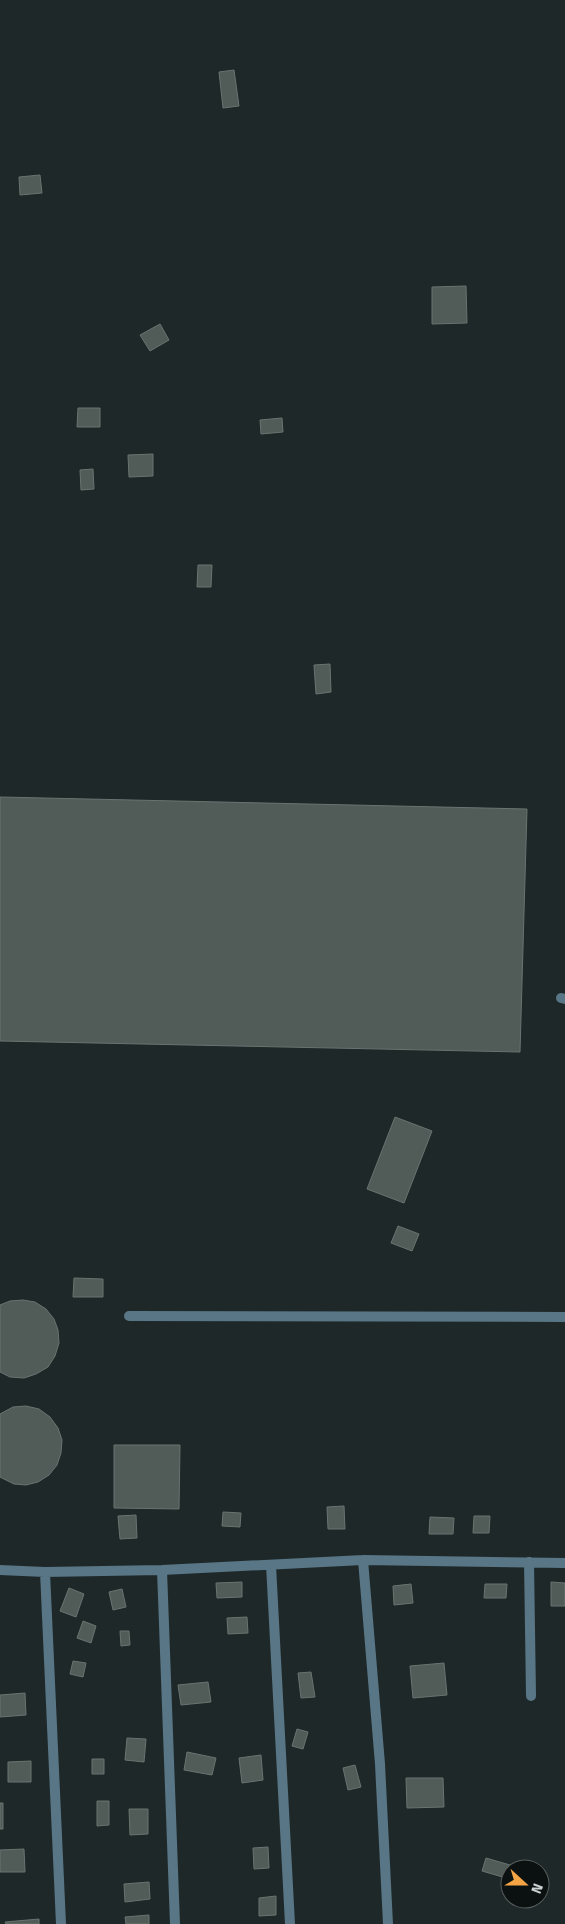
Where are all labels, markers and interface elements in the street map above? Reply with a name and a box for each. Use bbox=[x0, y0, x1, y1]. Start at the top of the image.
north arrow bbox=[500, 1859, 550, 1909]
text: N bbox=[527, 1881, 546, 1896]

